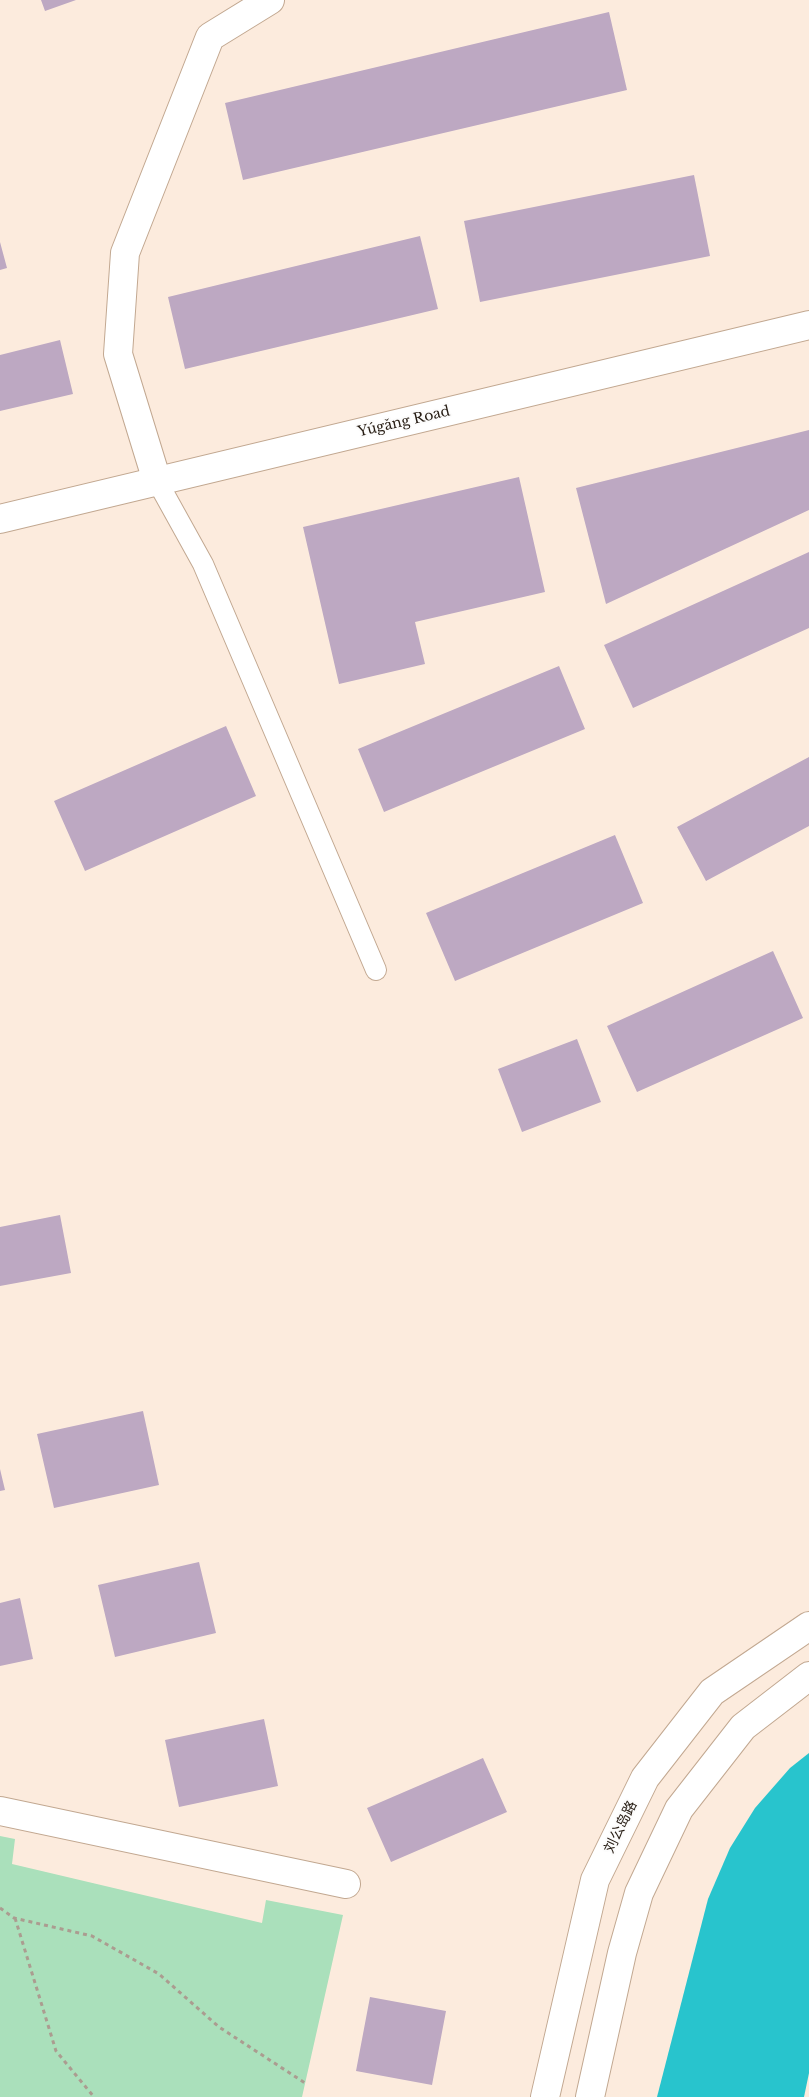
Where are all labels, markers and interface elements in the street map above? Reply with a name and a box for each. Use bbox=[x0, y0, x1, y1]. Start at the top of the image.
street label: Yúgǎng Road bbox=[356, 403, 452, 441]
street label: 刘公岛路 bbox=[601, 1798, 641, 1856]

